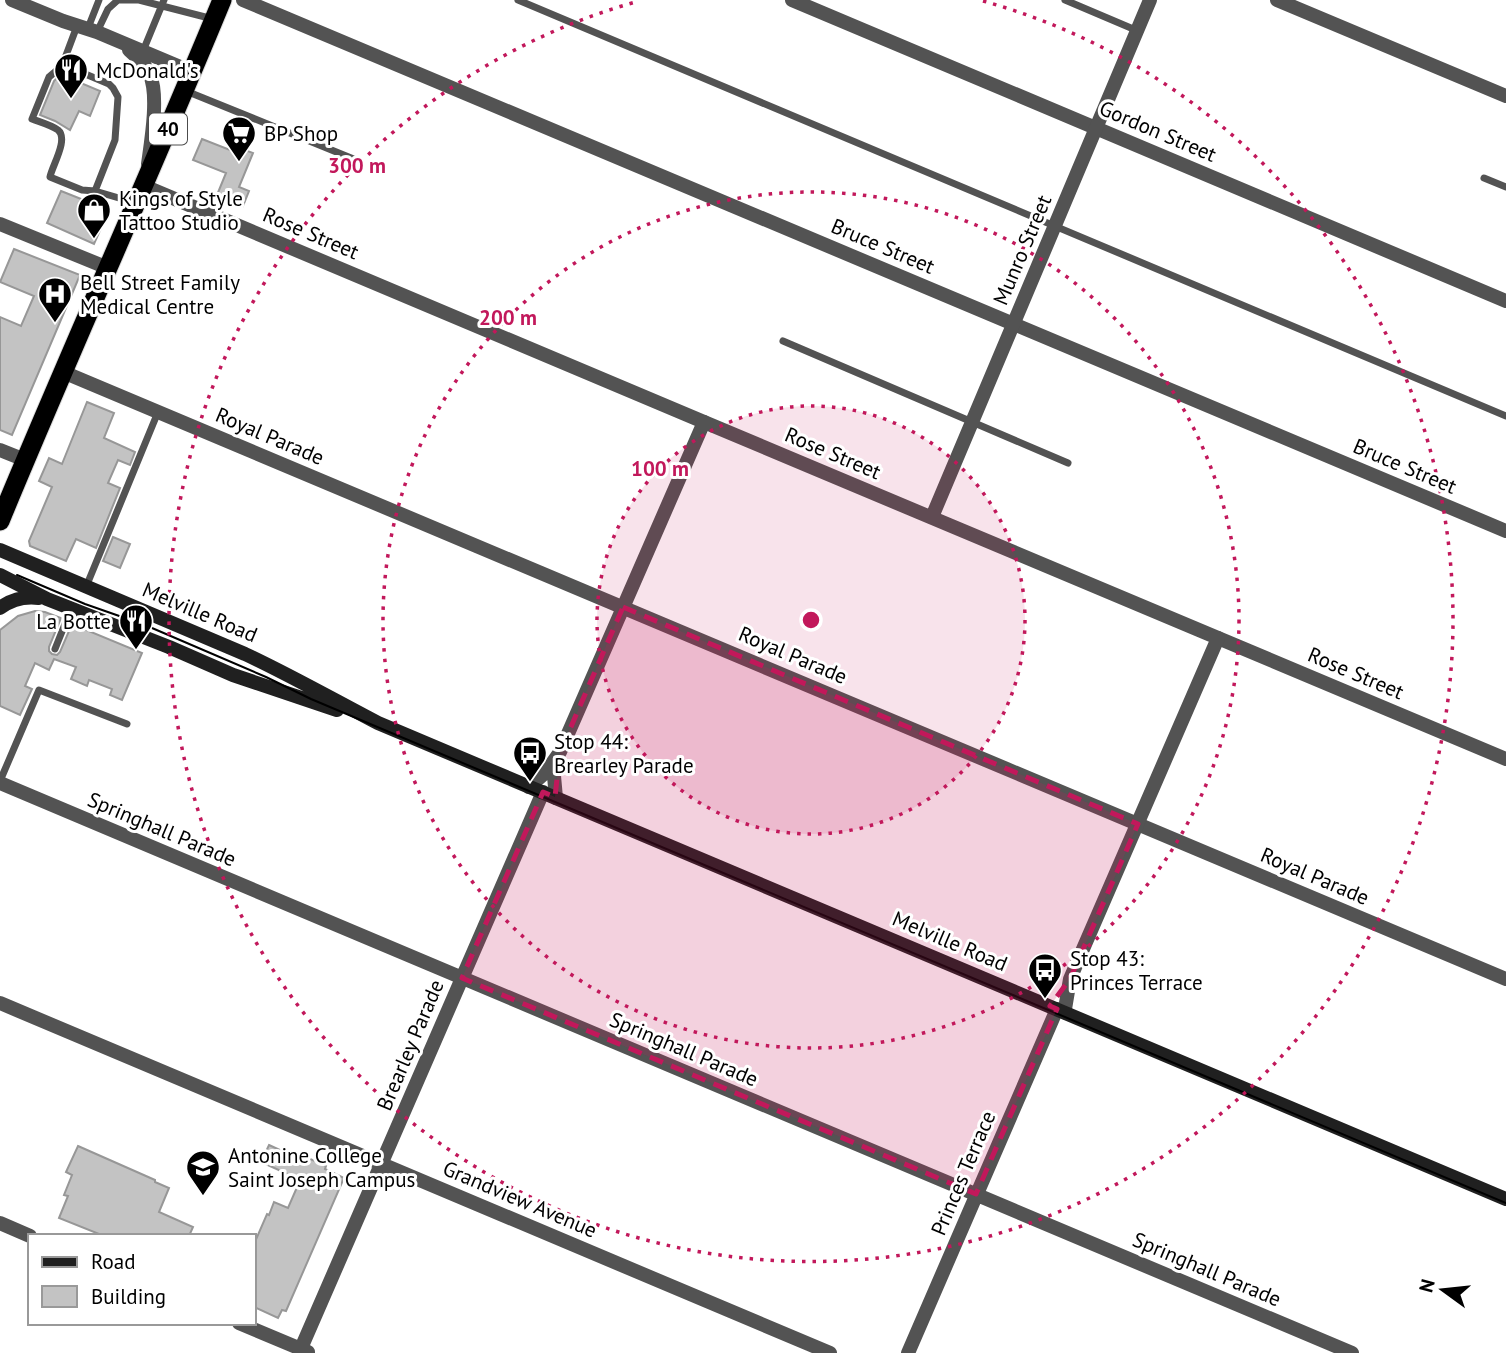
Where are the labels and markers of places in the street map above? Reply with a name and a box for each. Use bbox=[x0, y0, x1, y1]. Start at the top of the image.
restaurant icon: McDonald's bbox=[52, 51, 90, 100]
place label: McDonald's bbox=[96, 57, 199, 84]
supermarket icon: BP Shop bbox=[220, 114, 258, 163]
place label: BP Shop bbox=[264, 120, 338, 147]
place label: Kings of Style Tattoo Studio bbox=[119, 185, 243, 236]
shop icon: Kings of Style Tattoo Studio bbox=[75, 191, 113, 240]
place label: Bell Street Family Medical Centre bbox=[80, 269, 240, 320]
hospital icon: Bell Street Family Medical Centre bbox=[36, 275, 74, 324]
restaurant icon: La Botte bbox=[117, 602, 155, 651]
place label: La Botte bbox=[36, 608, 111, 635]
centre of rings bbox=[799, 608, 823, 632]
place label: Stop 44: Brearley Parade bbox=[554, 728, 694, 779]
bus stop icon: Stop 44: Brearley Parade bbox=[511, 734, 549, 783]
place label: Stop 43: Princes Terrace bbox=[1070, 945, 1203, 996]
bus stop icon: Stop 43: Princes Terrace bbox=[1026, 951, 1064, 1000]
place label: Antonine College Saint Joseph Campus bbox=[228, 1142, 415, 1193]
school or university icon: Antonine College Saint Joseph Campus bbox=[184, 1148, 222, 1197]

